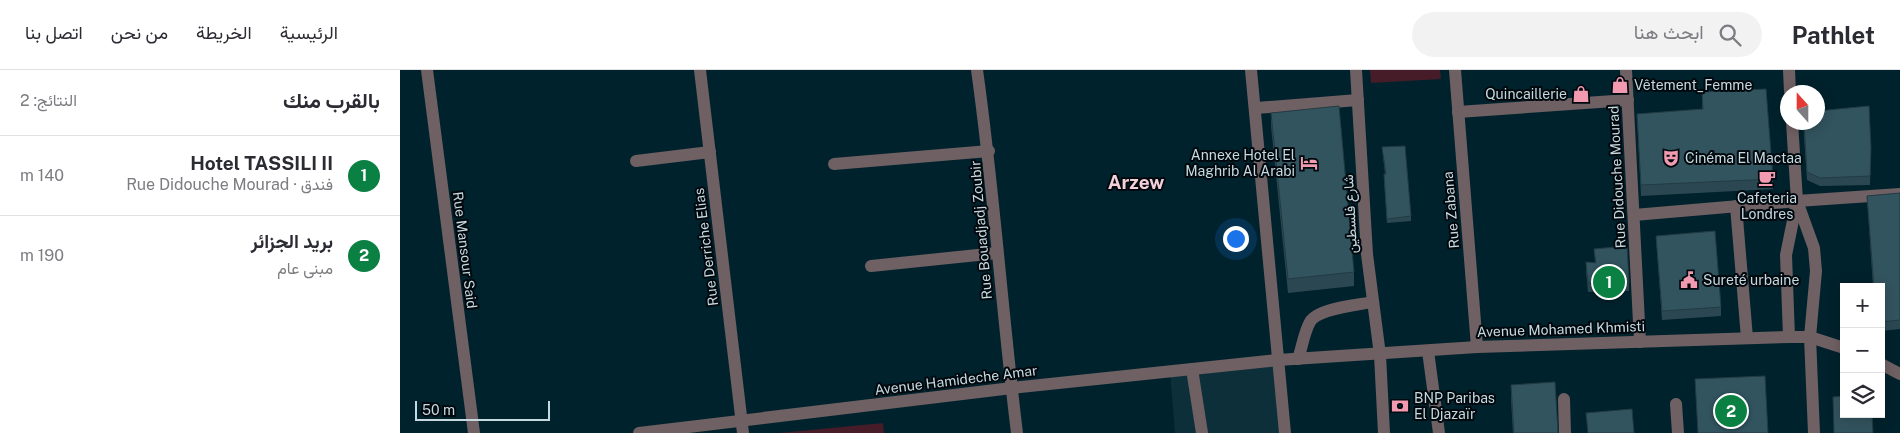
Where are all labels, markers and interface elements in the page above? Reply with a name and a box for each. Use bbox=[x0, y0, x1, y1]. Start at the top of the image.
search box bbox=[1412, 12, 1762, 57]
text: ابحث هنا bbox=[1634, 21, 1704, 43]
icon: search bbox=[1716, 21, 1744, 49]
text: Pathlet bbox=[1792, 21, 1875, 49]
text: اتصل بنا bbox=[25, 22, 83, 43]
text: من نحن bbox=[111, 22, 168, 43]
text: الخريطة bbox=[196, 22, 252, 43]
text: الرئيسية bbox=[280, 22, 338, 43]
shop icon: Vêtement_Femme bbox=[1610, 75, 1630, 95]
place label: Vêtement_Femme bbox=[1634, 77, 1752, 93]
shop icon: Quincaillerie bbox=[1571, 84, 1591, 104]
north arrow bbox=[1780, 85, 1825, 130]
place label: Quincaillerie bbox=[1485, 86, 1567, 102]
text: بالقرب منك bbox=[283, 88, 380, 113]
text: النتائج: 2 bbox=[20, 91, 77, 110]
street label: Rue Didouche Mourad bbox=[1605, 105, 1629, 249]
place label: Annexe Hotel El Maghrib Al Arabi bbox=[1185, 147, 1295, 179]
theatre icon: Cinéma El Mactaa bbox=[1661, 148, 1681, 168]
place label: Cinéma El Mactaa bbox=[1685, 150, 1802, 166]
text: Hotel TASSILI II bbox=[190, 152, 333, 174]
hotel icon: Annexe Hotel El Maghrib Al Arabi bbox=[1299, 153, 1319, 173]
street label: Rue Bouadjadj Zoubir bbox=[967, 160, 995, 300]
text: 140 m bbox=[20, 166, 64, 185]
text: 1 bbox=[361, 166, 367, 185]
cafe icon: Cafeteria Londres bbox=[1757, 168, 1777, 188]
district label: Arzew bbox=[1108, 171, 1164, 193]
street label: Rue Zabana bbox=[1440, 171, 1462, 249]
street label: شارع فلسطين bbox=[1340, 174, 1363, 254]
text: فندق · Rue Didouche Mourad bbox=[126, 175, 333, 194]
street label: Rue Derriche Elias bbox=[691, 187, 721, 307]
place label: Cafeteria Londres bbox=[1737, 190, 1797, 222]
street label: Rue Mansour Said bbox=[450, 191, 480, 309]
your location bbox=[1223, 226, 1249, 252]
text: بريد الجزائر bbox=[251, 230, 333, 252]
text: 190 m bbox=[20, 246, 64, 265]
text: 2 bbox=[359, 246, 369, 265]
text: مبنى عام bbox=[277, 259, 333, 278]
pin: 1 bbox=[1593, 263, 1625, 301]
public building icon: Sureté urbaine bbox=[1679, 270, 1699, 290]
place label: Sureté urbaine bbox=[1703, 272, 1799, 288]
map controls bbox=[1840, 283, 1885, 418]
button: + bbox=[1840, 283, 1885, 328]
street label: Avenue Mohamed Khmisti bbox=[1477, 318, 1645, 340]
button: − bbox=[1840, 328, 1885, 373]
street label: Avenue Hamideche Amar bbox=[874, 362, 1038, 398]
button: layers bbox=[1840, 373, 1885, 418]
place label: BNP Paribas El Djazaïr bbox=[1414, 390, 1495, 422]
pin: 2 bbox=[1715, 392, 1747, 430]
bank icon: BNP Paribas El Djazaïr bbox=[1390, 396, 1410, 416]
scale bar bbox=[415, 398, 550, 421]
text: 50 m bbox=[422, 402, 455, 418]

